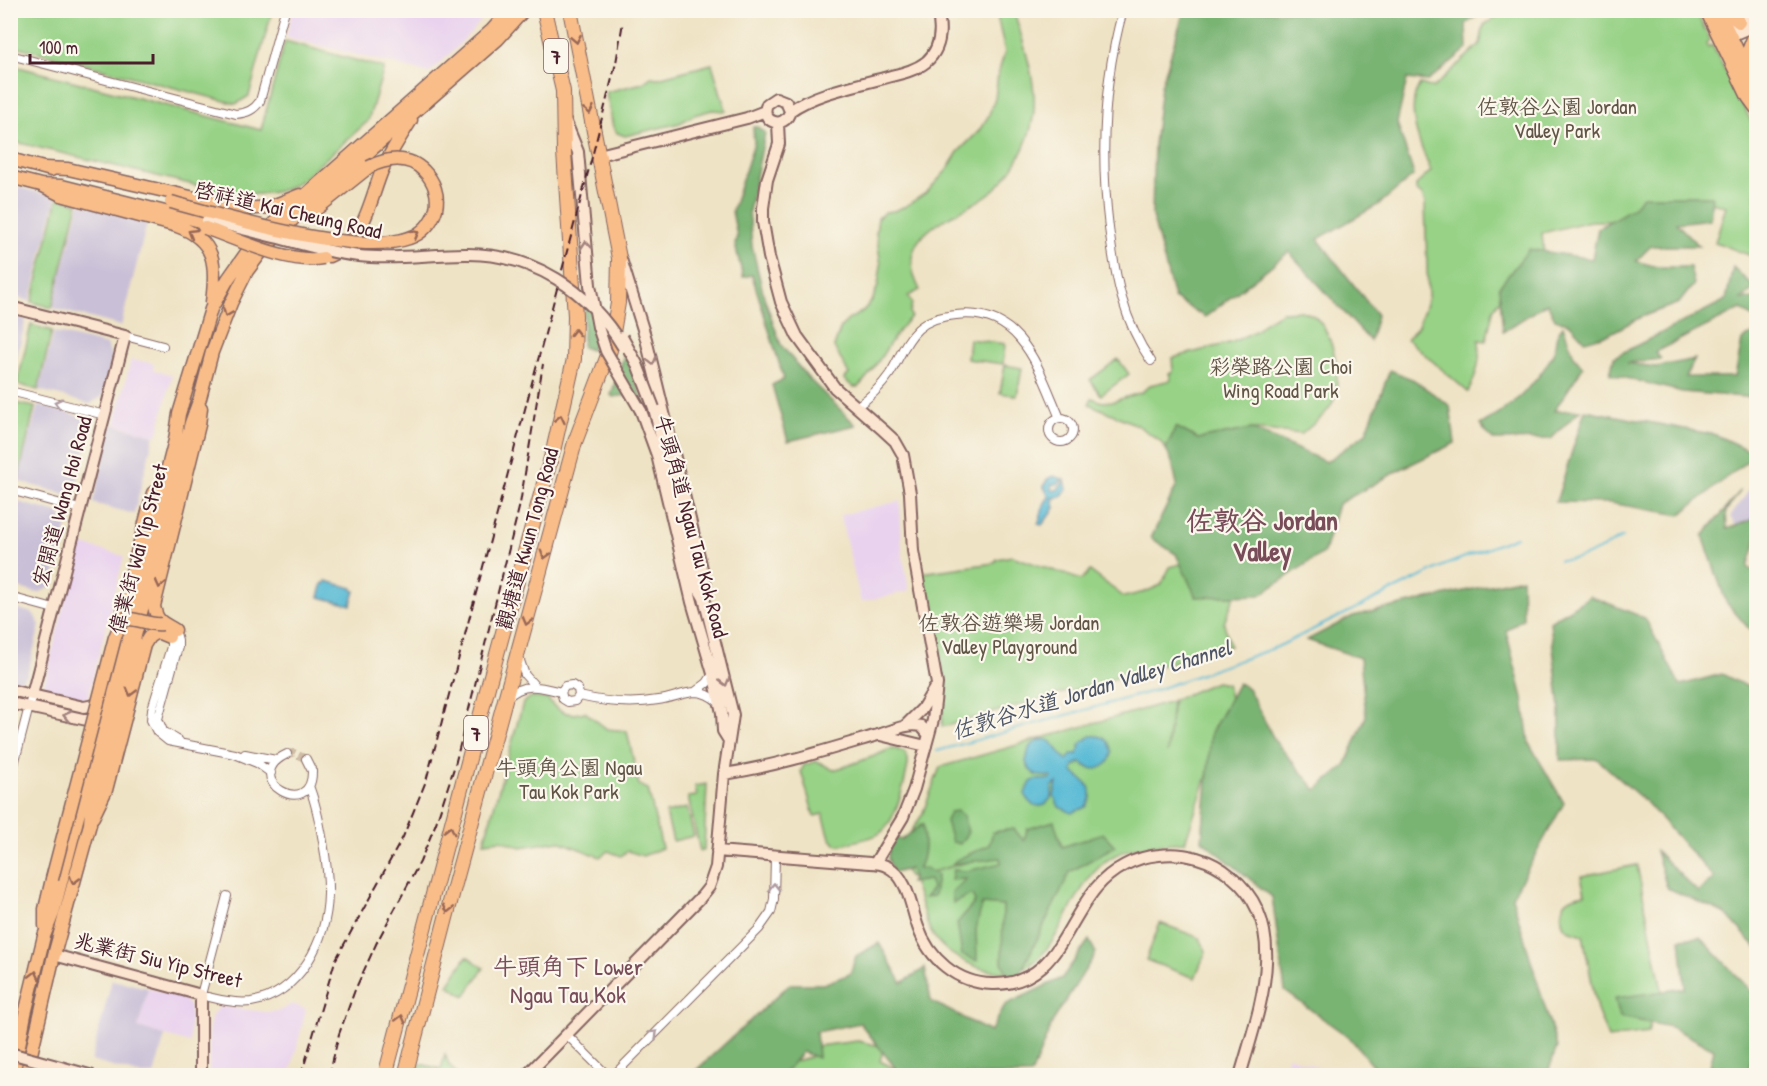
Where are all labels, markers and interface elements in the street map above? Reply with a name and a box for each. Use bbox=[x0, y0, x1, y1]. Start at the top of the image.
scale bar bbox=[30, 27, 153, 65]
one-way arrow bbox=[569, 34, 582, 44]
text: 100 m bbox=[39, 35, 78, 60]
road number: 7 bbox=[544, 39, 568, 73]
park label: 佐敦谷公園 Jordan Valley Park bbox=[1477, 92, 1637, 145]
one-way arrow bbox=[582, 105, 595, 115]
street label: 啓祥道 Kai Cheung Road bbox=[191, 174, 385, 246]
one-way arrow bbox=[188, 229, 198, 240]
one-way arrow bbox=[409, 230, 419, 241]
one-way arrow bbox=[580, 241, 593, 250]
one-way arrow bbox=[222, 307, 234, 318]
one-way arrow bbox=[569, 328, 581, 337]
park label: 彩榮路公園 Choi Wing Road Park bbox=[1209, 352, 1353, 405]
one-way arrow bbox=[644, 356, 657, 366]
one-way arrow bbox=[53, 398, 63, 411]
street label: 牛頭角道 Ngau Tau Kok Road bbox=[648, 411, 736, 641]
street label: 宏開道 Wang Hoi Road bbox=[25, 413, 99, 589]
one-way arrow bbox=[553, 414, 566, 424]
street label: 觀塘道 Kwun Tong Road bbox=[489, 445, 565, 633]
street label: 偉業街 Wai Yip Street bbox=[101, 460, 175, 637]
district label: 佐敦谷 Jordan Valley bbox=[1186, 502, 1338, 571]
one-way arrow bbox=[540, 549, 552, 559]
one-way arrow bbox=[154, 579, 167, 589]
park label: 佐敦谷遊樂場 Jordan Valley Playground bbox=[918, 608, 1100, 661]
one-way arrow bbox=[521, 616, 534, 626]
water label: 佐敦谷水道 Jordan Valley Channel bbox=[948, 632, 1236, 746]
one-way arrow bbox=[718, 677, 731, 687]
one-way arrow bbox=[126, 687, 139, 697]
one-way arrow bbox=[63, 710, 73, 723]
road number: 7 bbox=[464, 716, 488, 750]
park label: 牛頭角公園 Ngau Tau Kok Park bbox=[496, 753, 643, 806]
one-way arrow bbox=[442, 825, 455, 835]
one-way arrow bbox=[69, 874, 81, 885]
one-way arrow bbox=[768, 882, 781, 891]
one-way arrow bbox=[443, 904, 456, 914]
street label: 兆業街 Siu Yip Street bbox=[71, 925, 246, 995]
district label: 牛頭角下 Lower Ngau Tau Kok bbox=[493, 950, 643, 1010]
one-way arrow bbox=[27, 970, 40, 980]
one-way arrow bbox=[393, 1014, 406, 1024]
one-way arrow bbox=[648, 1030, 658, 1041]

